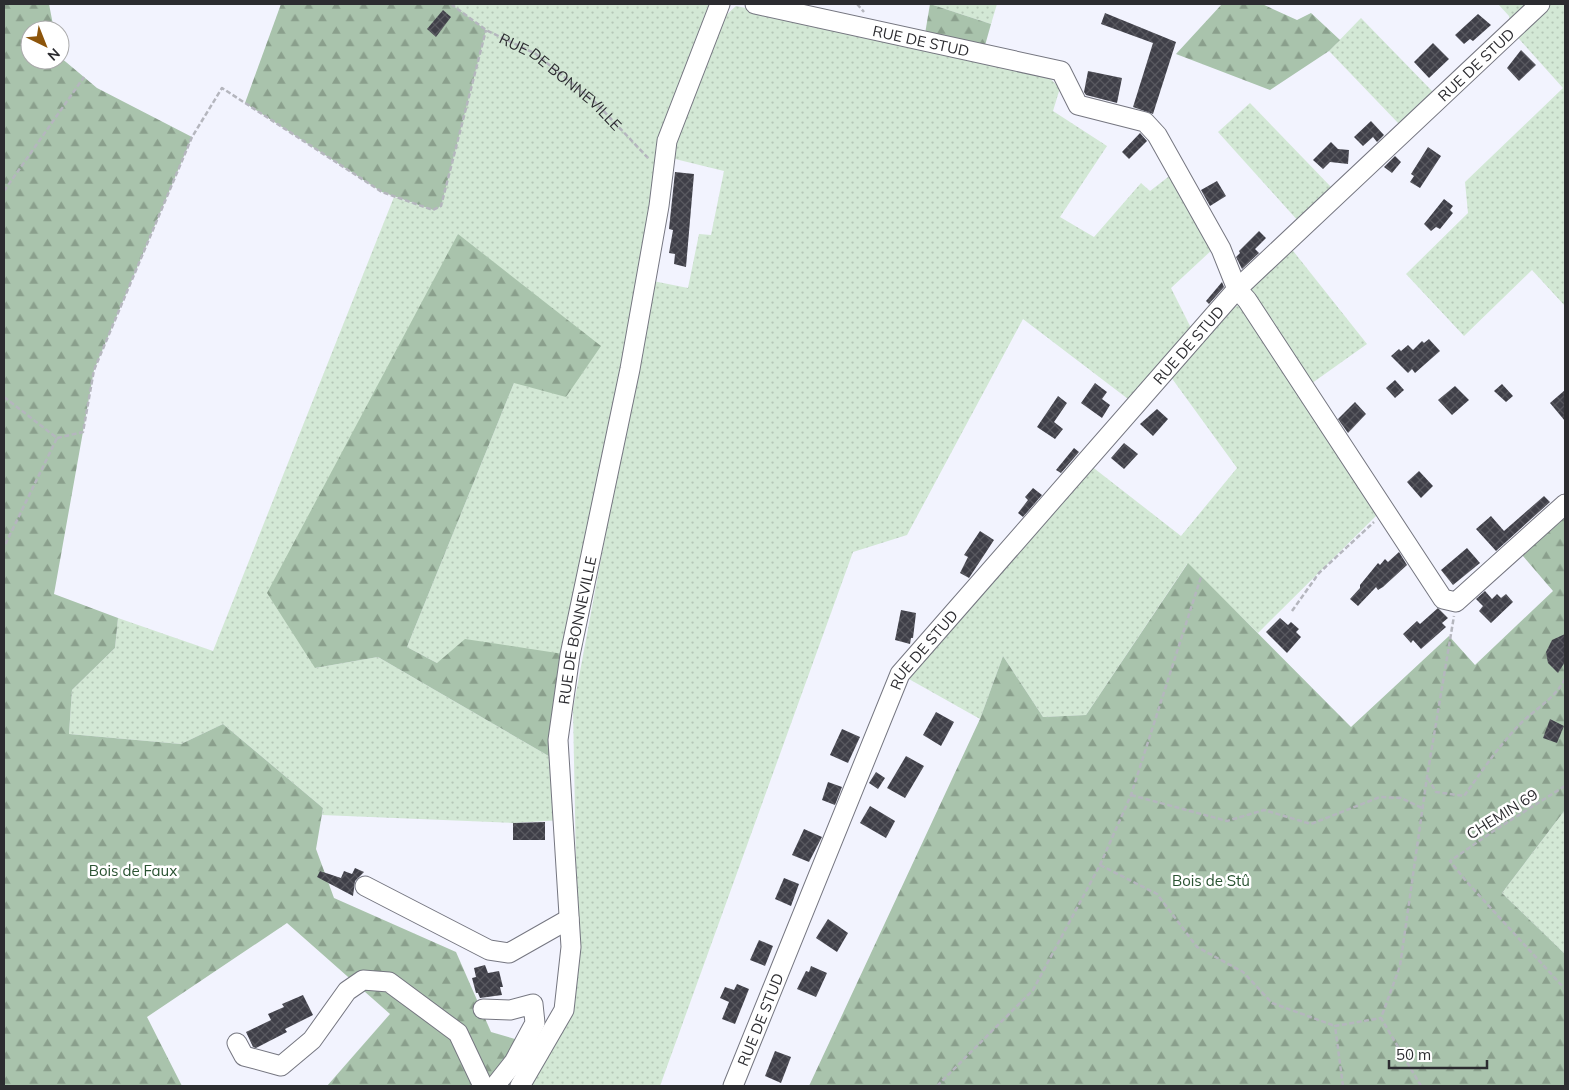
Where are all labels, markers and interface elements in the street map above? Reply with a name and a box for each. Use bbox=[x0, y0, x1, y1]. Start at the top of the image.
north arrow bbox=[20, 20, 70, 70]
street label: RUE DE STUD bbox=[871, 21, 971, 60]
street label: RUE DE STUD bbox=[1433, 24, 1518, 105]
street label: RUE DE BONNEVILLE bbox=[496, 28, 626, 134]
text: N bbox=[44, 44, 64, 65]
street label: RUE DE STUD bbox=[1149, 302, 1228, 388]
street label: RUE DE BONNEVILLE bbox=[554, 554, 600, 706]
street label: RUE DE STUD bbox=[885, 606, 962, 692]
street label: CHEMIN 69 bbox=[1463, 785, 1541, 843]
park label: Bois de Faux bbox=[89, 861, 177, 880]
park label: Bois de Stû bbox=[1172, 871, 1250, 890]
street label: RUE DE STUD bbox=[733, 970, 787, 1068]
scale bar bbox=[1389, 1038, 1486, 1070]
text: 50 m bbox=[1396, 1045, 1431, 1064]

